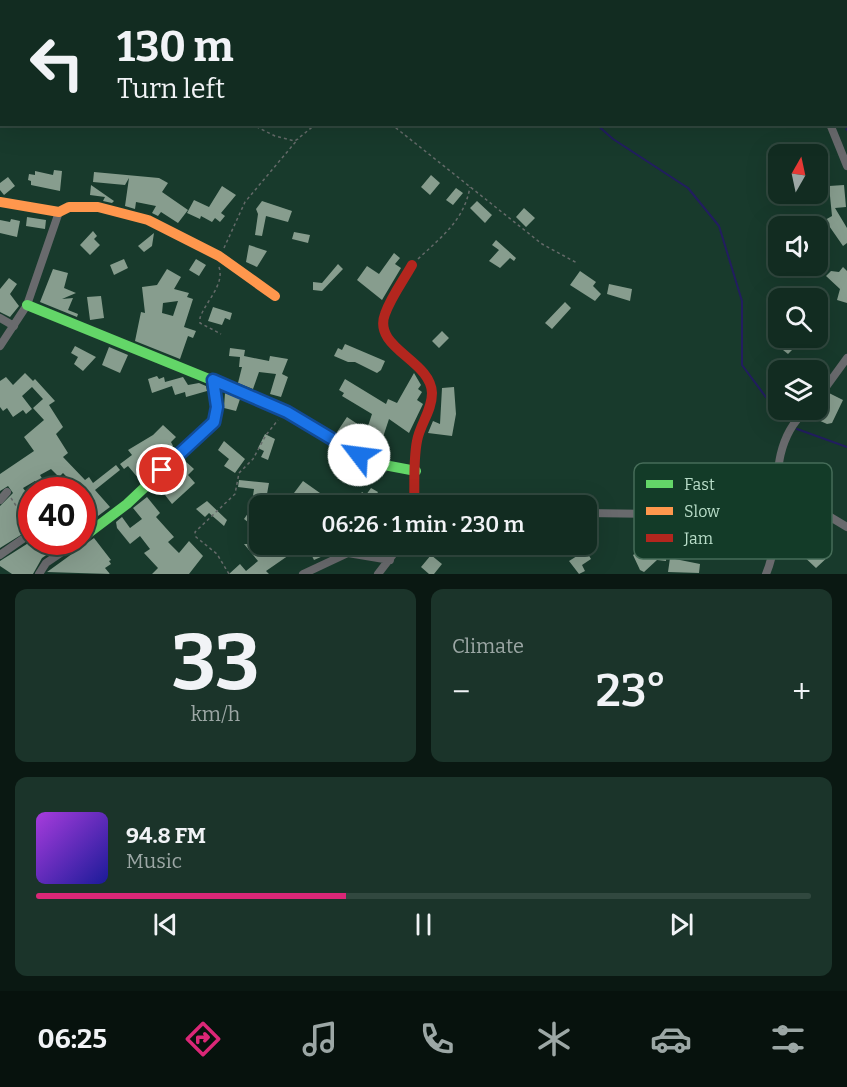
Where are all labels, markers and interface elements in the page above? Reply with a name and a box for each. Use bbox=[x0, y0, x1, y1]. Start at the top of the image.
text: 130 m bbox=[117, 22, 234, 72]
icon: left bbox=[18, 24, 96, 102]
text: Turn left bbox=[117, 73, 225, 105]
north arrow bbox=[768, 144, 828, 204]
map controls bbox=[768, 144, 828, 420]
button: sound bbox=[768, 216, 828, 276]
button: search bbox=[768, 288, 828, 348]
button: layers bbox=[768, 360, 828, 420]
position arrow bbox=[327, 423, 391, 487]
pin bbox=[136, 444, 187, 495]
icon: arrive bbox=[145, 453, 178, 486]
legend bbox=[634, 463, 832, 559]
text: Fast bbox=[684, 475, 715, 494]
speed limit sign: 40 bbox=[18, 477, 96, 555]
text: Slow bbox=[684, 502, 720, 521]
text: 06:26 · 1 min · 230 m bbox=[322, 511, 524, 538]
text: Jam bbox=[683, 529, 713, 548]
text: 33 bbox=[171, 616, 260, 710]
text: Climate bbox=[452, 634, 524, 658]
text: 23° bbox=[596, 664, 667, 718]
text: − bbox=[452, 672, 470, 712]
text: + bbox=[792, 672, 811, 712]
text: km/h bbox=[191, 702, 240, 726]
text: 94.8 FM bbox=[126, 822, 206, 849]
text: Music bbox=[126, 849, 182, 873]
icon: previous bbox=[149, 908, 182, 941]
icon: pause bbox=[407, 908, 440, 941]
icon: next bbox=[665, 908, 698, 941]
icon: directions bbox=[182, 1018, 224, 1060]
icon: music bbox=[299, 1018, 341, 1060]
icon: phone bbox=[416, 1018, 458, 1060]
icon: climate bbox=[533, 1018, 575, 1060]
icon: car bbox=[650, 1018, 692, 1060]
icon: filters bbox=[767, 1018, 809, 1060]
text: 06:25 bbox=[38, 1023, 107, 1055]

